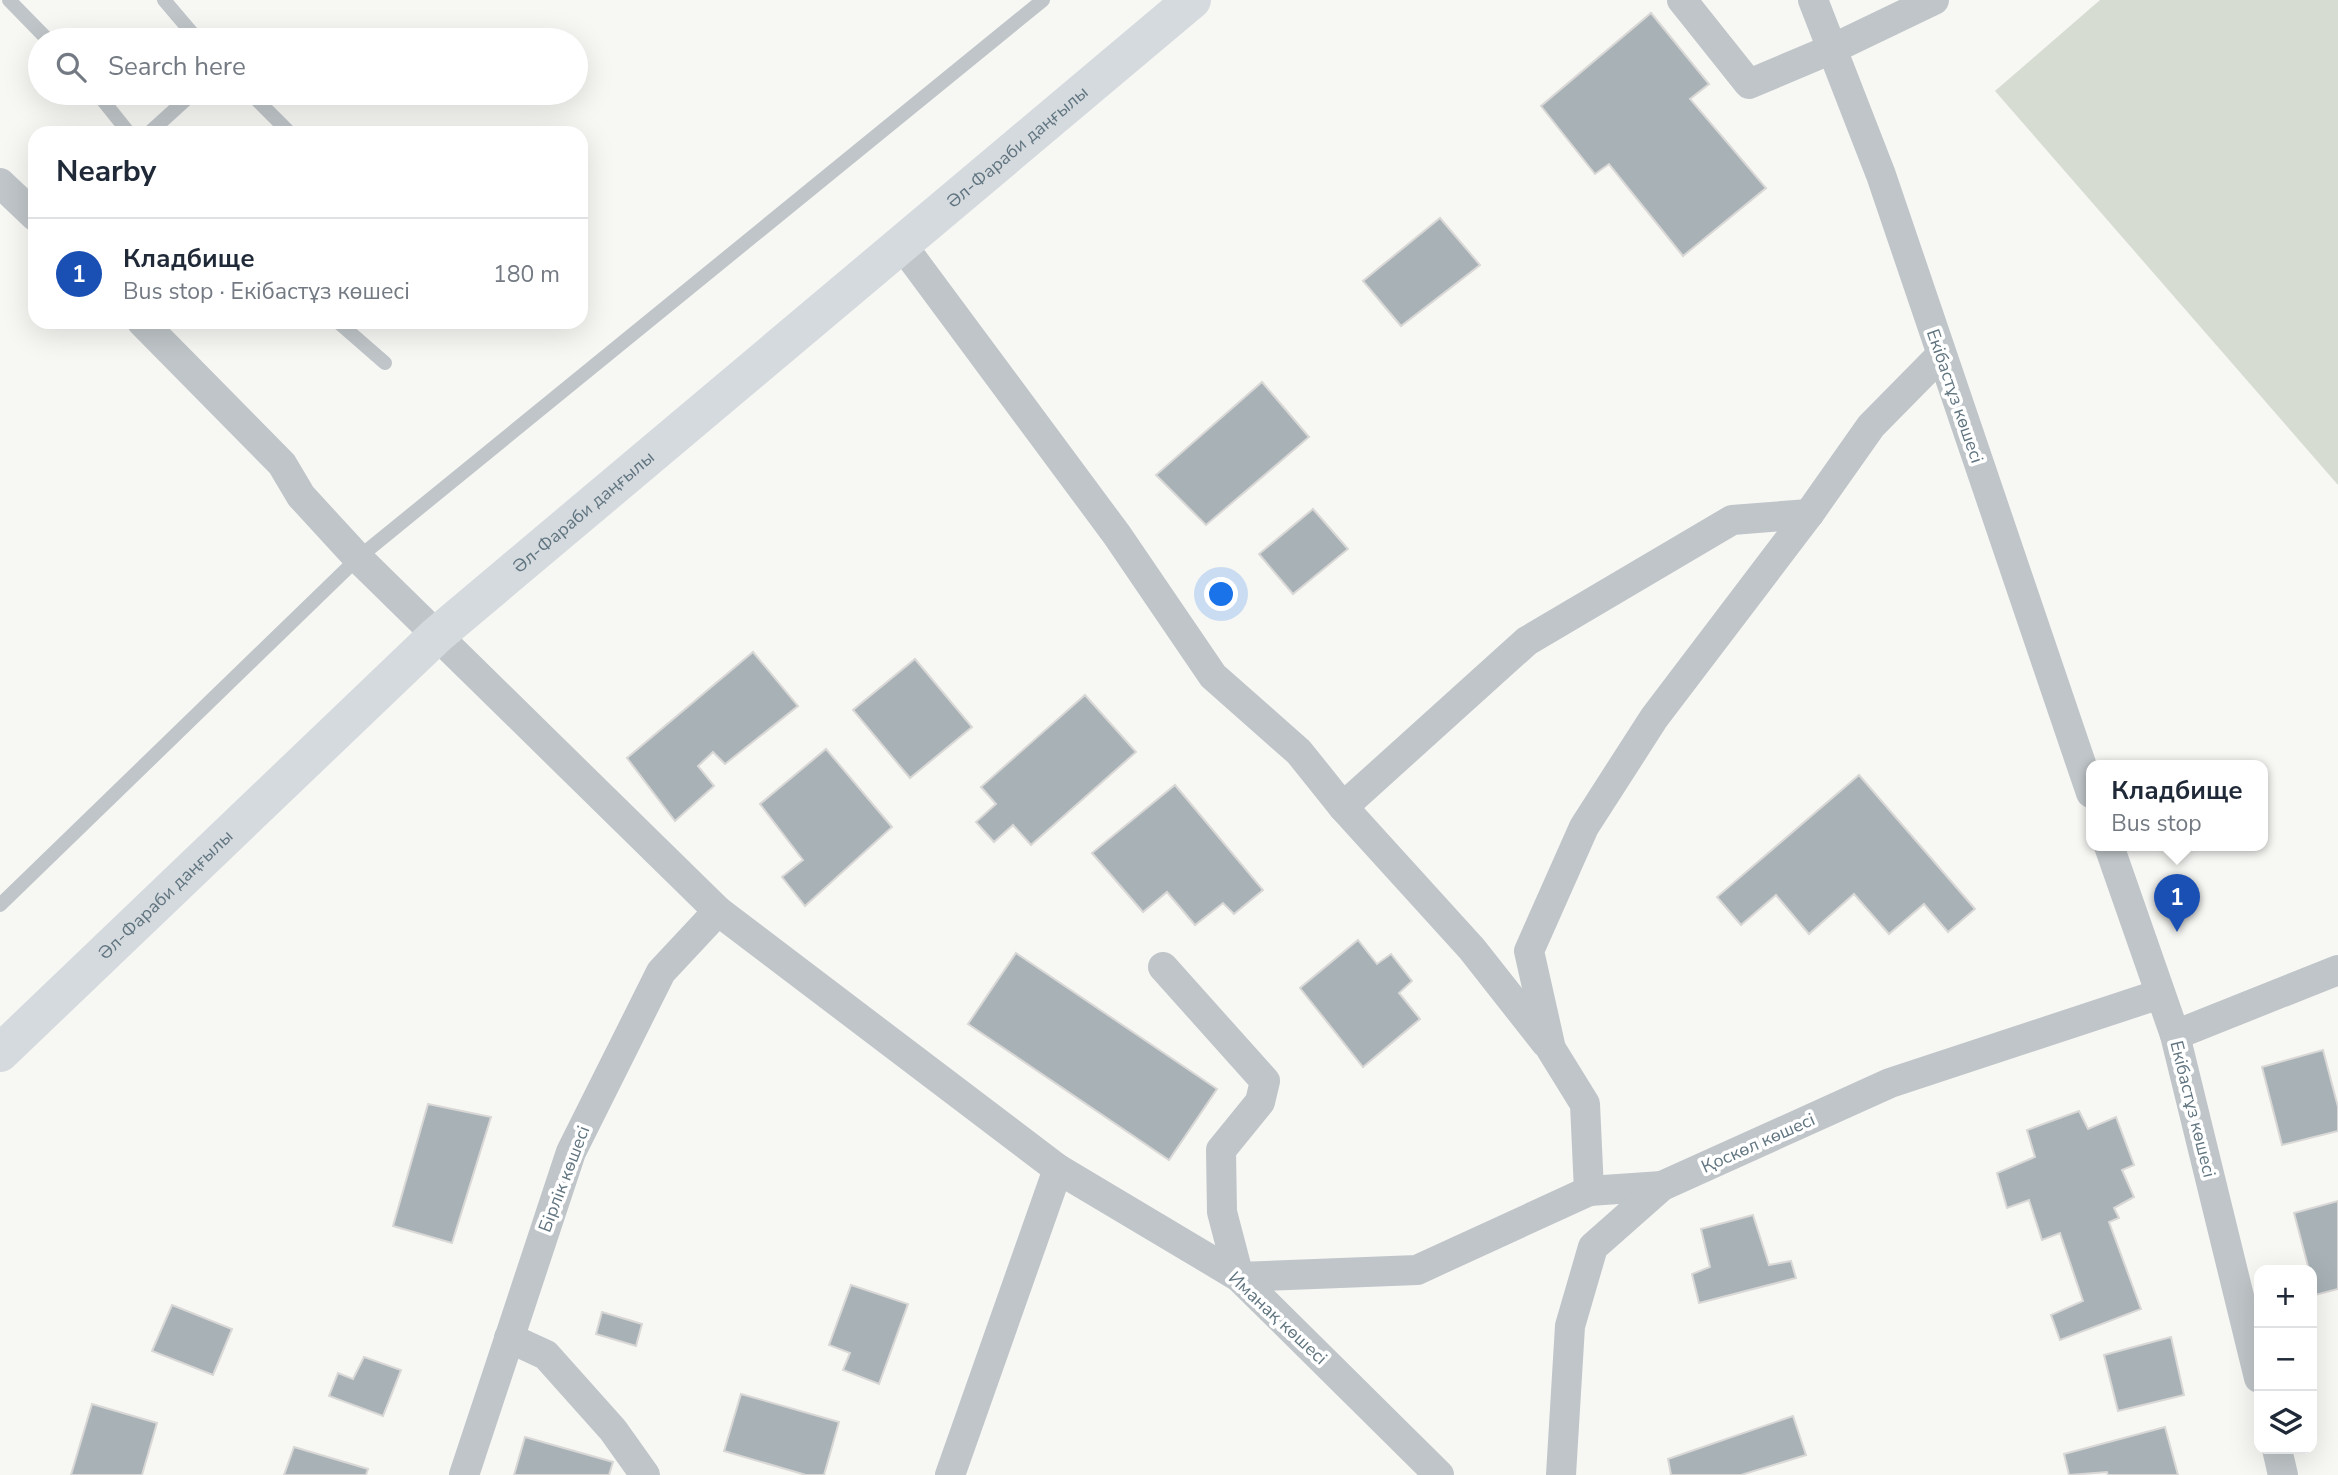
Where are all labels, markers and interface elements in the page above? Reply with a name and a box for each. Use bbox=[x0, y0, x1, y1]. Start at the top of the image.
search box bbox=[28, 28, 588, 105]
icon: search bbox=[52, 48, 90, 86]
text: Search here bbox=[108, 49, 246, 84]
street label: Әл-Фараби даңғылы bbox=[941, 80, 1093, 214]
text: Nearby bbox=[56, 151, 156, 192]
text: Кладбище bbox=[123, 241, 255, 276]
text: 1 bbox=[72, 259, 86, 290]
text: 180 m bbox=[493, 259, 560, 290]
text: Bus stop · Екібастұз көшесі bbox=[123, 276, 410, 307]
street label: Екібастұз көшесі bbox=[1921, 326, 1989, 466]
street label: Әл-Фараби даңғылы bbox=[507, 445, 659, 578]
your location bbox=[1204, 577, 1238, 611]
popup bbox=[2086, 760, 2268, 851]
text: Кладбище bbox=[2111, 773, 2243, 808]
text: Bus stop bbox=[2111, 808, 2202, 839]
street label: Әл-Фараби даңғылы bbox=[93, 824, 238, 965]
pin: 1 bbox=[2154, 874, 2200, 932]
street label: Екібастұз көшесі bbox=[2164, 1038, 2222, 1180]
street label: Қоскөл көшесі bbox=[1697, 1107, 1819, 1179]
street label: Бірлік көшесі bbox=[533, 1122, 595, 1236]
map controls bbox=[2254, 1265, 2317, 1454]
button: + bbox=[2254, 1265, 2317, 1328]
street label: Иманақ көшесі bbox=[1224, 1266, 1332, 1370]
button: − bbox=[2254, 1328, 2317, 1391]
button: layers bbox=[2254, 1391, 2317, 1454]

